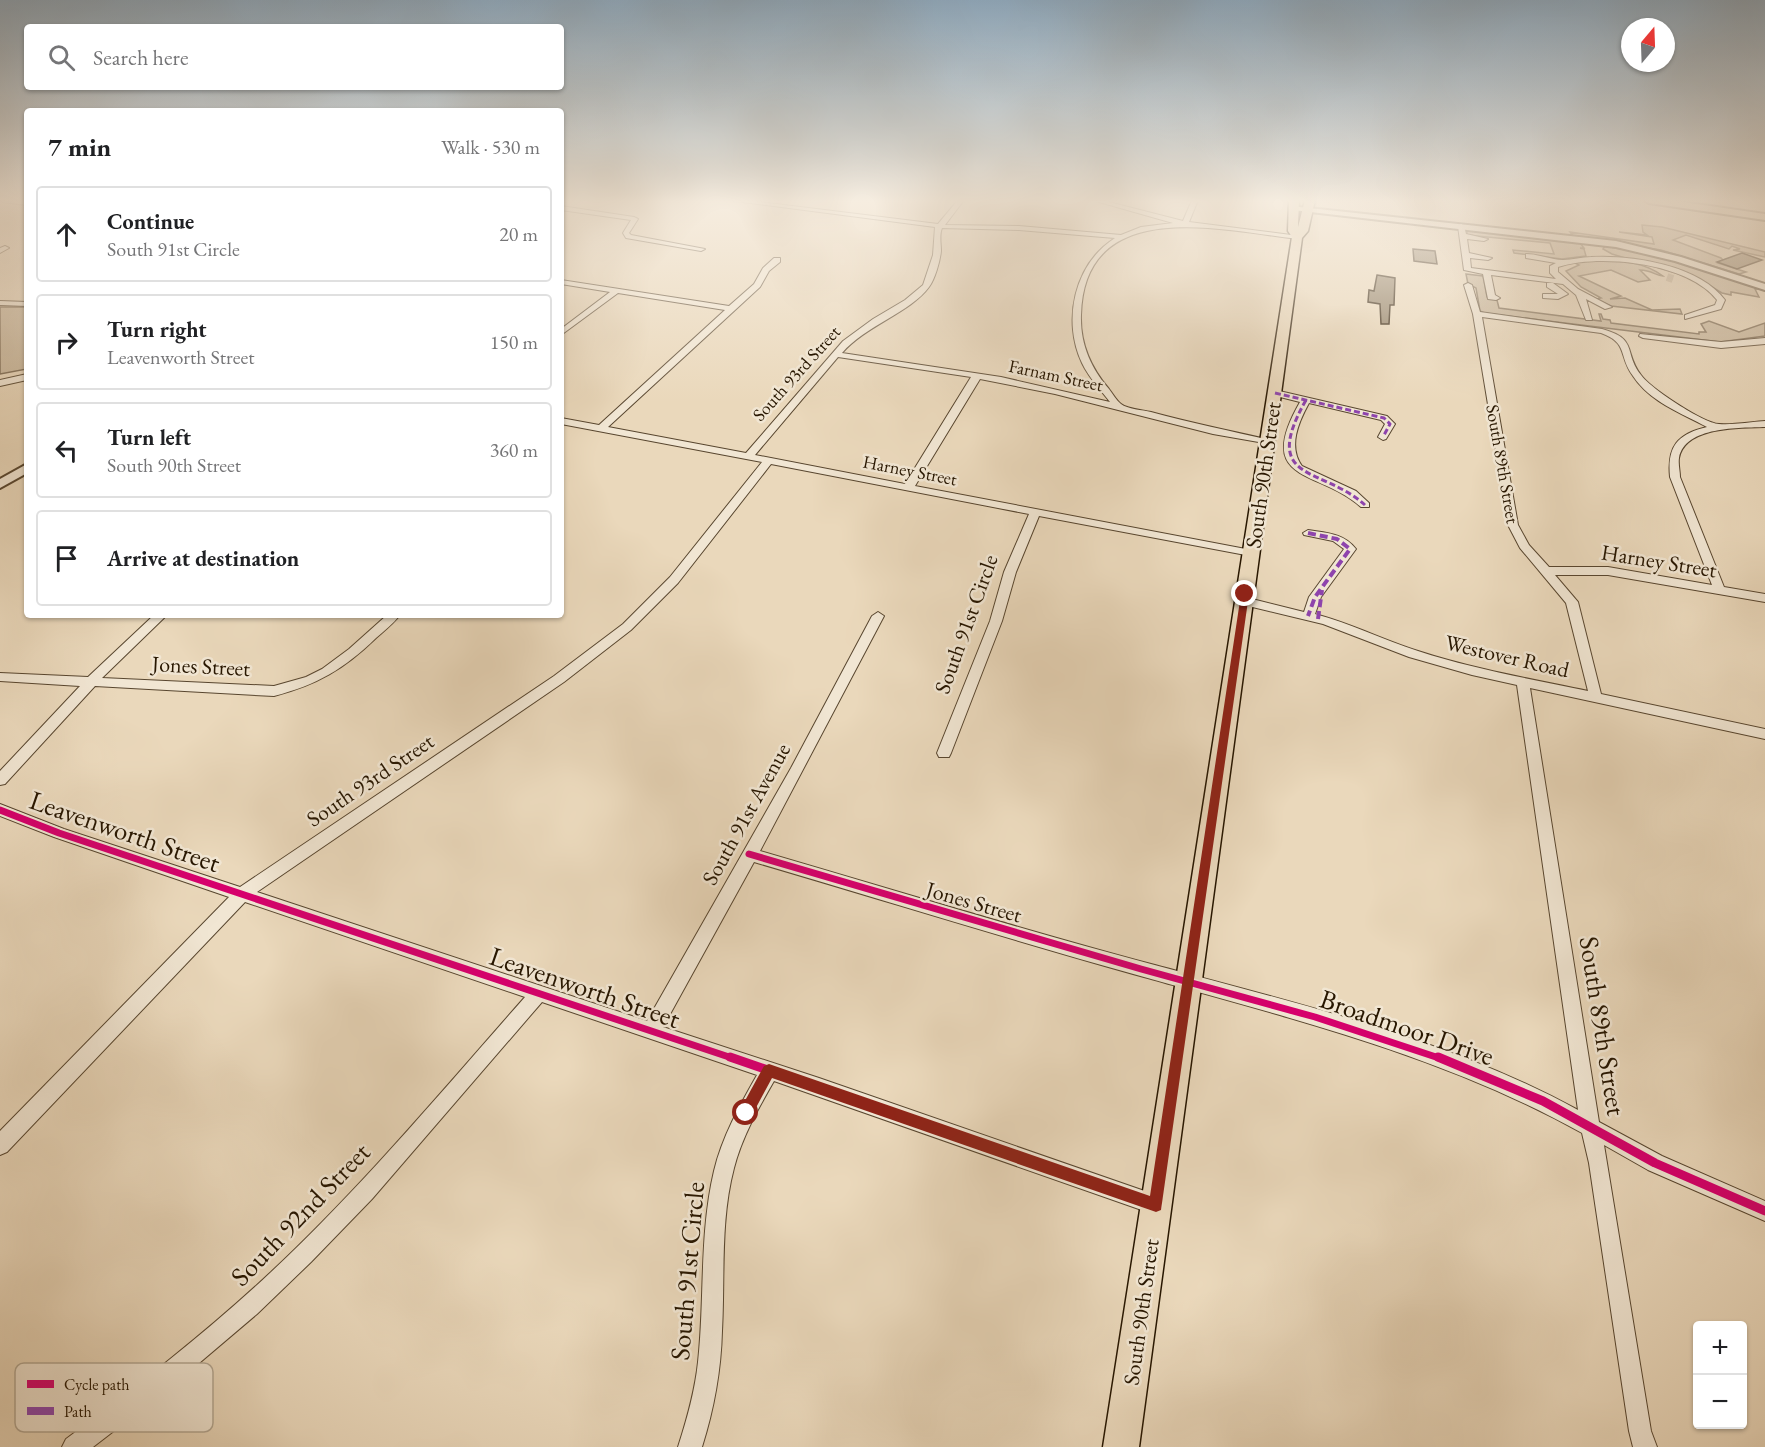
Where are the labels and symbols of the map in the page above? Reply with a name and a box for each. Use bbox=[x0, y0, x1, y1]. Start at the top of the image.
north arrow bbox=[1621, 18, 1675, 72]
street label: South 93rd Street bbox=[747, 320, 845, 426]
street label: Farnam Street bbox=[1007, 354, 1106, 396]
street label: South 90th Street bbox=[1238, 400, 1288, 550]
street label: South 89th Street bbox=[1481, 403, 1525, 526]
street label: Harney Street bbox=[861, 450, 959, 490]
street label: Harney Street bbox=[1599, 538, 1719, 584]
street label: South 91st Circle bbox=[927, 550, 1005, 698]
route end bbox=[1231, 580, 1257, 606]
street label: Westover Road bbox=[1442, 628, 1573, 685]
street label: Jones Street bbox=[149, 649, 251, 683]
street label: South 93rd Street bbox=[301, 727, 439, 833]
street label: South 91st Avenue bbox=[695, 737, 797, 890]
street label: Leavenworth Street bbox=[25, 782, 225, 880]
street label: Jones Street bbox=[921, 874, 1025, 930]
street label: South 89th Street bbox=[1572, 934, 1635, 1119]
street label: Leavenworth Street bbox=[485, 938, 685, 1036]
street label: Broadmoor Drive bbox=[1315, 981, 1499, 1073]
route start bbox=[732, 1099, 758, 1125]
street label: South 92nd Street bbox=[223, 1134, 378, 1293]
street label: South 91st Circle bbox=[662, 1180, 712, 1362]
street label: South 90th Street bbox=[1116, 1237, 1166, 1387]
legend bbox=[15, 1363, 213, 1432]
text: Cycle path bbox=[64, 1374, 129, 1395]
text: Path bbox=[64, 1401, 92, 1422]

